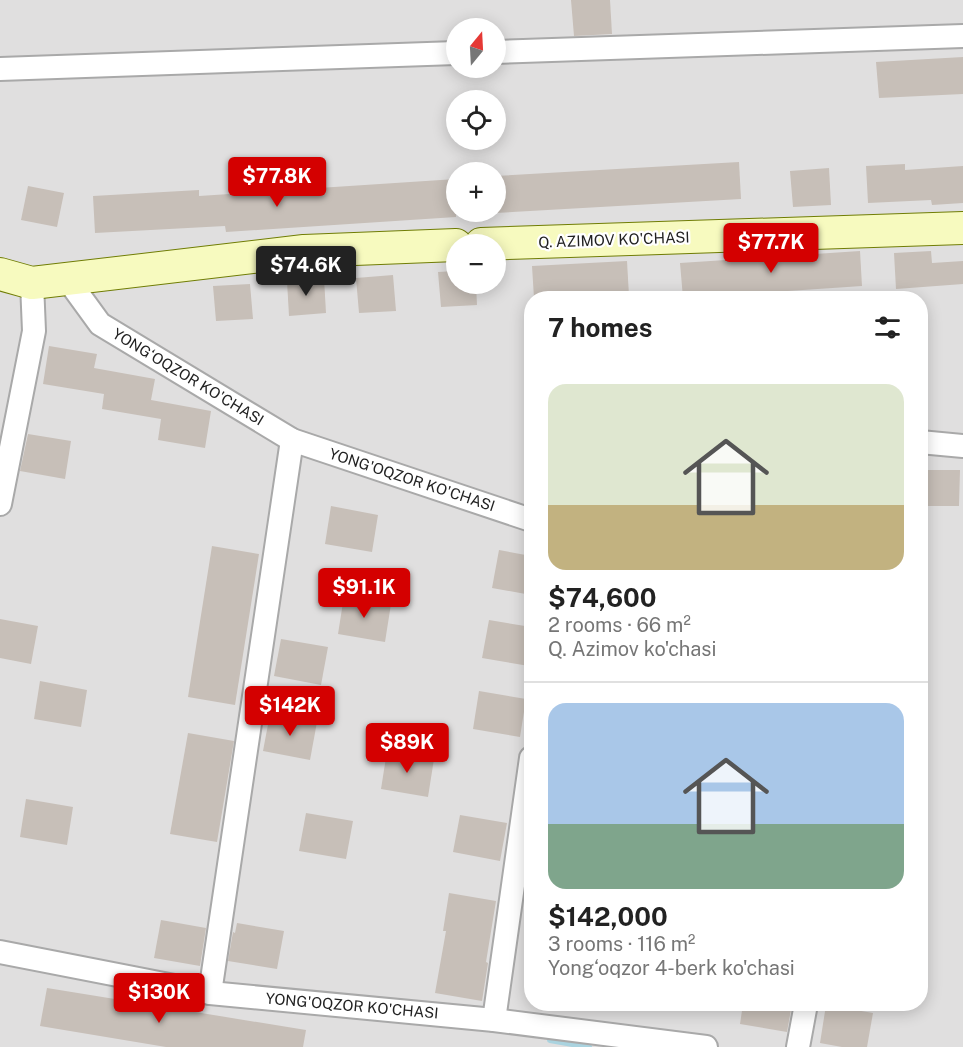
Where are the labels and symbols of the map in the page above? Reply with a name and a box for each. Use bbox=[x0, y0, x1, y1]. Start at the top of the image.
north arrow bbox=[446, 18, 506, 78]
pin: $77.8K bbox=[228, 157, 326, 208]
pin: $77.7K bbox=[722, 223, 820, 274]
street label: Q. AZIMOV KO'CHASI bbox=[538, 228, 690, 251]
pin: $74.6K bbox=[257, 246, 355, 297]
street label: YONG‘OQZOR KO'CHASI bbox=[110, 325, 267, 428]
street label: YONG'OQZOR KO'CHASI bbox=[327, 445, 497, 514]
pin: $91.1K bbox=[315, 568, 413, 619]
pin: $142K bbox=[248, 686, 332, 737]
pin: $89K bbox=[371, 723, 443, 774]
pin: $130K bbox=[117, 973, 201, 1024]
street label: YONG'OQZOR KO'CHASI bbox=[265, 989, 439, 1022]

